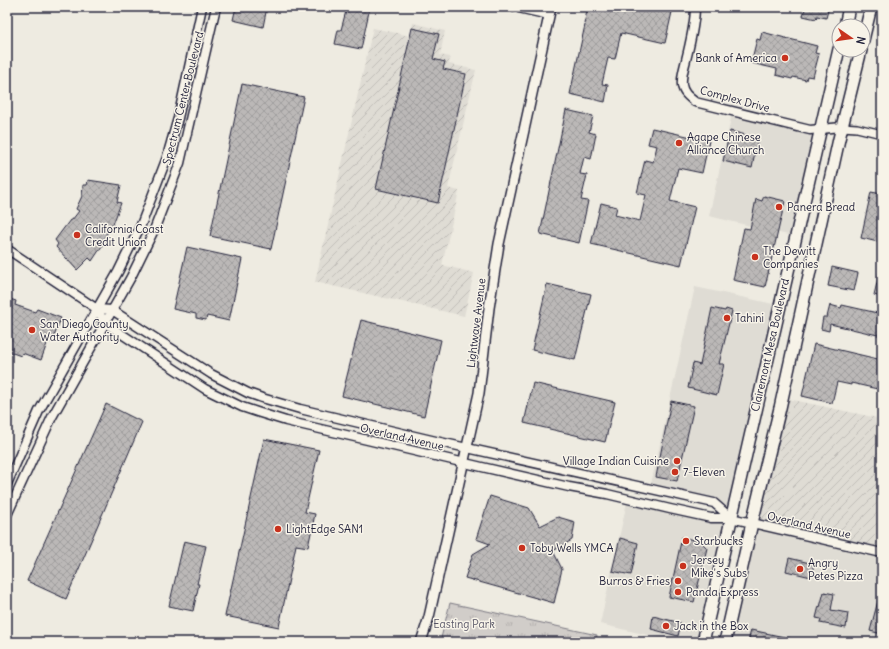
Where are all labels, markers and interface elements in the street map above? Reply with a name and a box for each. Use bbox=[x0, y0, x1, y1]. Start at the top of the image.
north arrow bbox=[831, 18, 871, 58]
street label: Spectrum Center Boulevard bbox=[160, 29, 207, 166]
text: N bbox=[853, 35, 868, 46]
place label: Bank of America bbox=[695, 51, 777, 65]
marker: Bank of America bbox=[780, 53, 790, 63]
street label: Complex Drive bbox=[699, 83, 771, 115]
place label: Agape Chinese Alliance Church bbox=[687, 130, 764, 157]
marker: Agape Chinese Alliance Church bbox=[674, 138, 684, 148]
place label: Panera Bread bbox=[787, 200, 856, 214]
marker: Panera Bread bbox=[774, 202, 784, 212]
place label: California Coast Credit Union bbox=[85, 222, 164, 249]
marker: California Coast Credit Union bbox=[72, 230, 82, 240]
place label: The Dewitt Companies bbox=[763, 244, 818, 271]
marker: The Dewitt Companies bbox=[750, 252, 760, 262]
street label: Lightwave Avenue bbox=[464, 277, 488, 369]
street label: Clairemont Mesa Boulevard bbox=[748, 277, 792, 413]
place label: Tahini bbox=[735, 311, 764, 325]
marker: Tahini bbox=[722, 313, 732, 323]
place label: San Diego County Water Authority bbox=[40, 317, 128, 344]
marker: San Diego County Water Authority bbox=[27, 325, 37, 335]
street label: Overland Avenue bbox=[359, 421, 445, 453]
place label: Village Indian Cuisine bbox=[563, 454, 669, 468]
marker: Village Indian Cuisine bbox=[672, 456, 682, 466]
place label: 7-Eleven bbox=[683, 465, 725, 479]
marker: 7-Eleven bbox=[670, 467, 680, 477]
street label: Overland Avenue bbox=[766, 509, 852, 541]
place label: LightEdge SAN1 bbox=[286, 522, 363, 536]
marker: LightEdge SAN1 bbox=[273, 524, 283, 534]
place label: Starbucks bbox=[694, 534, 743, 548]
marker: Starbucks bbox=[681, 536, 691, 546]
place label: Toby Wells YMCA bbox=[530, 541, 614, 555]
marker: Toby Wells YMCA bbox=[517, 543, 527, 553]
place label: Jersey Mike's Subs bbox=[691, 553, 747, 580]
place label: Angry Petes Pizza bbox=[808, 556, 863, 583]
marker: Jersey Mike's Subs bbox=[678, 561, 688, 571]
marker: Angry Petes Pizza bbox=[795, 564, 805, 574]
place label: Burros & Fries bbox=[599, 574, 670, 588]
marker: Burros & Fries bbox=[673, 576, 683, 586]
place label: Panda Express bbox=[686, 585, 759, 599]
marker: Panda Express bbox=[673, 587, 683, 597]
park label: Easting Park bbox=[433, 617, 495, 631]
place label: Jack in the Box bbox=[674, 619, 749, 633]
marker: Jack in the Box bbox=[661, 621, 671, 631]

